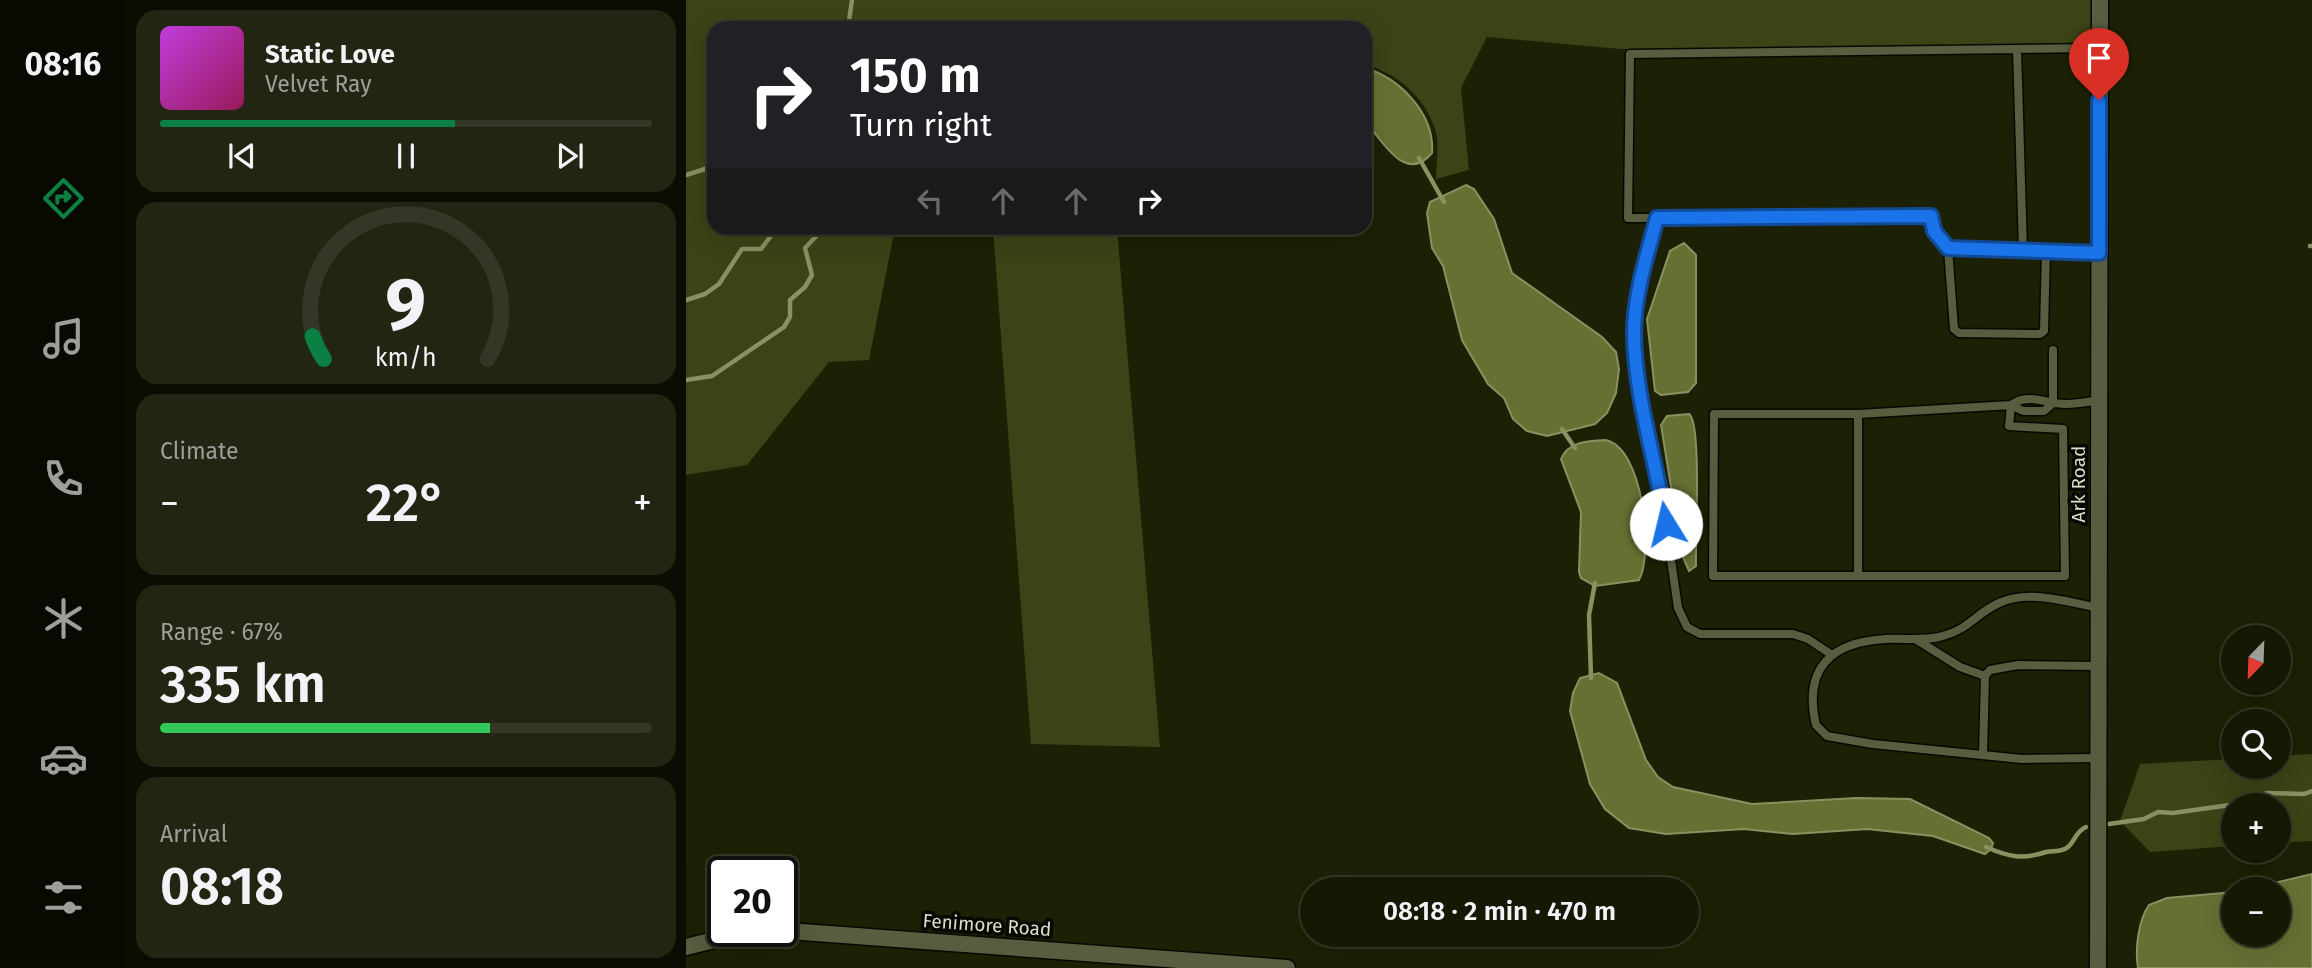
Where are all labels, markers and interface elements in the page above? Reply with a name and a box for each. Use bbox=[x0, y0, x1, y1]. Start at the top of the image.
pin bbox=[2069, 28, 2129, 100]
text: Static Love bbox=[265, 39, 395, 70]
icon: arrive bbox=[2080, 39, 2118, 77]
text: 08:16 bbox=[25, 45, 101, 83]
text: 150 m bbox=[850, 46, 981, 105]
icon: right bbox=[735, 49, 826, 140]
text: Velvet Ray bbox=[265, 70, 372, 98]
text: Turn right bbox=[850, 106, 992, 144]
icon: previous bbox=[223, 137, 261, 175]
icon: pause bbox=[387, 137, 425, 175]
icon: next bbox=[551, 137, 589, 175]
icon: directions bbox=[39, 174, 88, 223]
icon: left bbox=[911, 182, 949, 220]
icon: ahead bbox=[984, 182, 1022, 220]
icon: ahead bbox=[1057, 182, 1095, 220]
icon: right bbox=[1130, 182, 1168, 220]
text: 9 bbox=[386, 261, 426, 348]
icon: music bbox=[39, 314, 88, 363]
text: km/h bbox=[375, 342, 437, 372]
text: Climate bbox=[160, 437, 239, 465]
street label: Ark Road bbox=[2067, 446, 2090, 522]
icon: phone bbox=[39, 454, 88, 503]
text: 22° bbox=[366, 472, 446, 535]
text: − bbox=[160, 480, 179, 526]
text: + bbox=[633, 480, 652, 526]
position arrow bbox=[1629, 487, 1703, 561]
icon: climate bbox=[39, 594, 88, 643]
text: Range · 67% bbox=[160, 618, 283, 646]
north arrow bbox=[2221, 625, 2291, 695]
map controls bbox=[2221, 625, 2291, 947]
text: 335 km bbox=[160, 653, 326, 716]
button: search bbox=[2221, 709, 2291, 779]
icon: car bbox=[39, 734, 88, 783]
button: + bbox=[2221, 793, 2291, 863]
text: Arrival bbox=[160, 820, 227, 848]
text: 08:18 bbox=[160, 855, 284, 918]
speed limit sign: 20 bbox=[707, 856, 798, 947]
icon: filters bbox=[39, 873, 88, 922]
button: − bbox=[2221, 877, 2291, 947]
text: 08:18 · 2 min · 470 m bbox=[1383, 896, 1616, 927]
street label: Fenimore Road bbox=[922, 909, 1052, 941]

